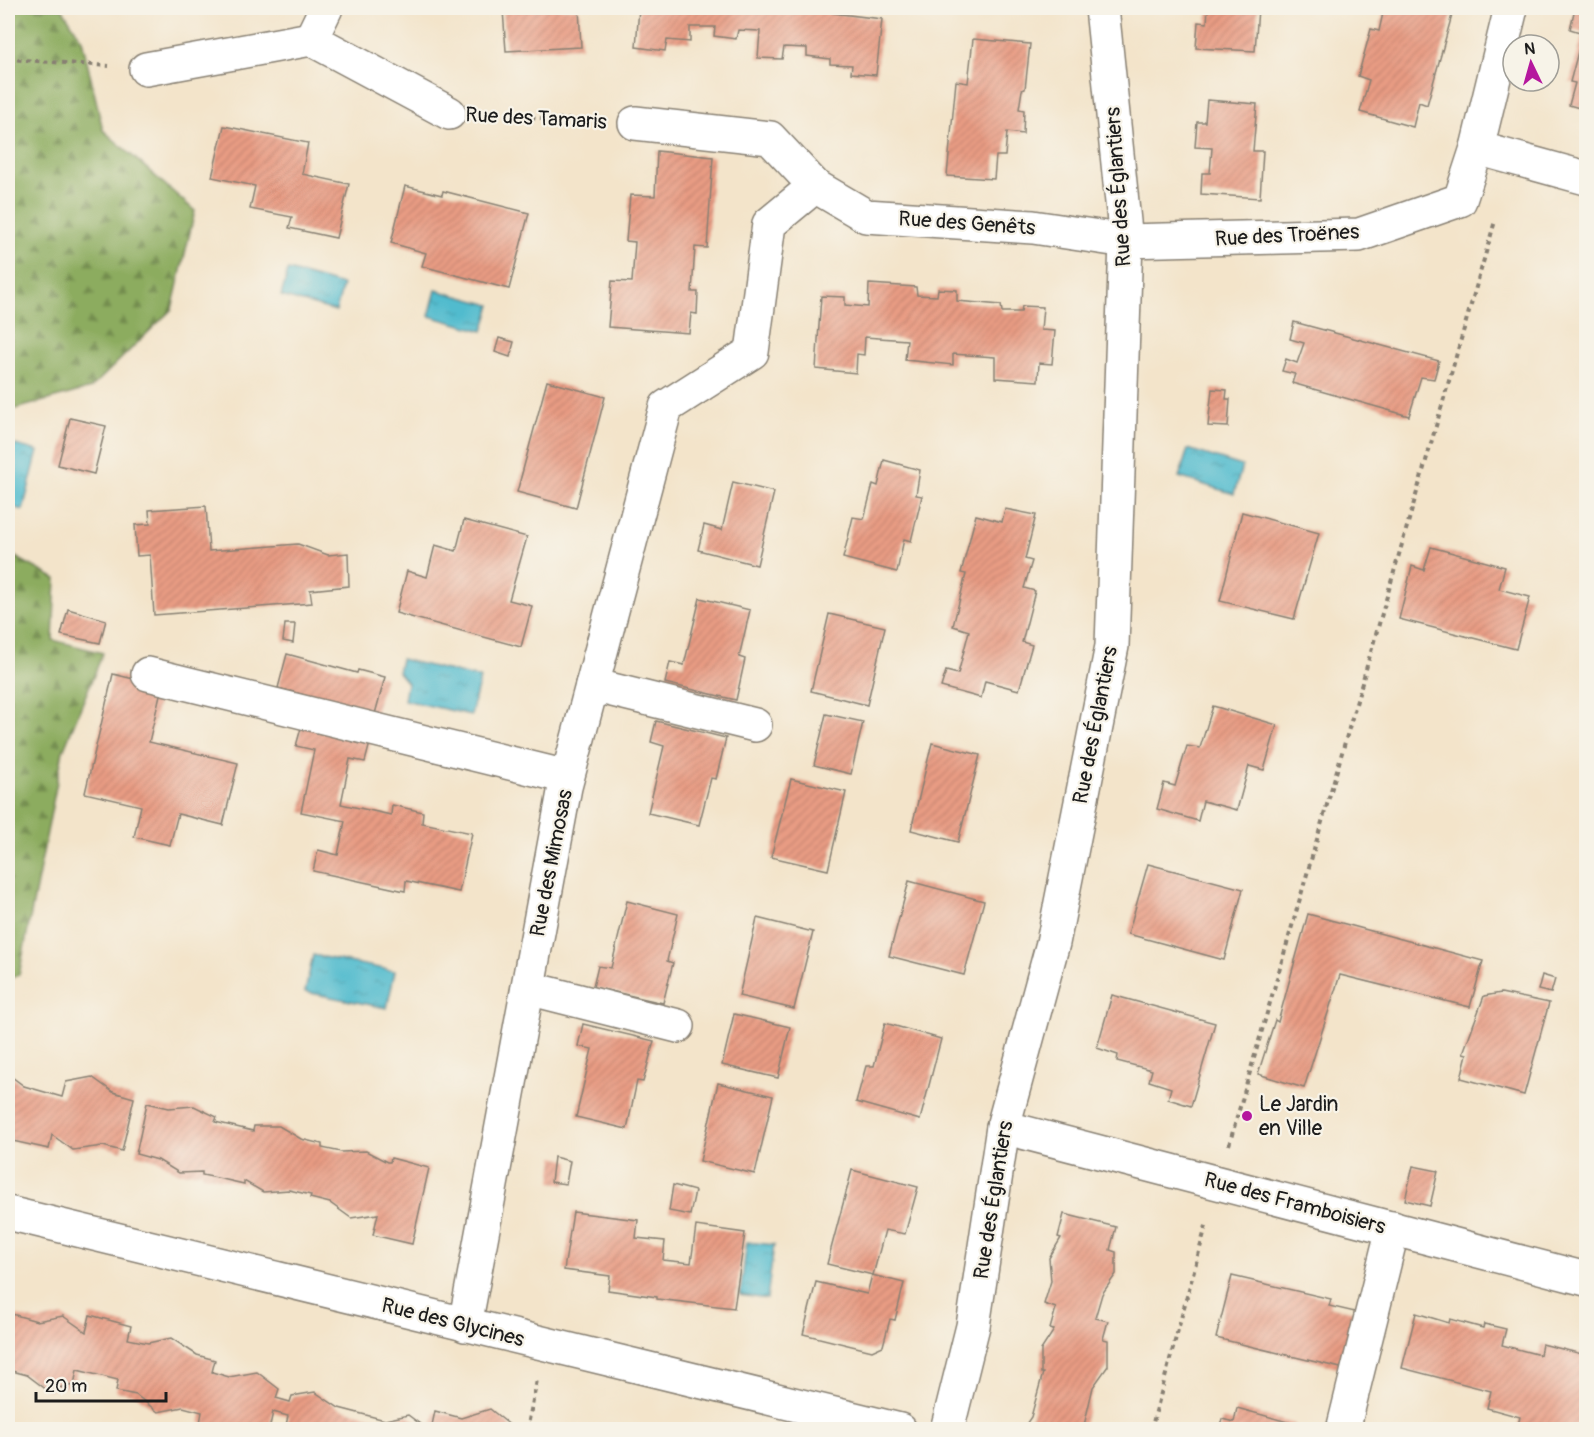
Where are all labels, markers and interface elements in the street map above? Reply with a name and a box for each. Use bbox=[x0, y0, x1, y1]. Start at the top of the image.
north arrow bbox=[1501, 33, 1561, 93]
text: N bbox=[1524, 39, 1536, 59]
street label: Rue des Tamaris bbox=[465, 101, 608, 136]
street label: Rue des Églantiers bbox=[1099, 106, 1138, 268]
street label: Rue des Genêts bbox=[898, 205, 1037, 242]
street label: Rue des Troënes bbox=[1214, 218, 1361, 253]
street label: Rue des Églantiers bbox=[1067, 643, 1124, 806]
street label: Rue des Mimosas bbox=[524, 787, 579, 939]
place label: Le Jardin en Ville bbox=[1259, 1091, 1338, 1142]
marker: Le Jardin en Ville bbox=[1240, 1109, 1254, 1123]
street label: Rue des Églantiers bbox=[968, 1118, 1019, 1281]
street label: Rue des Framboisiers bbox=[1201, 1166, 1389, 1241]
street label: Rue des Glycines bbox=[379, 1292, 528, 1353]
scale bar bbox=[36, 1365, 166, 1403]
text: 20 m bbox=[45, 1375, 87, 1398]

